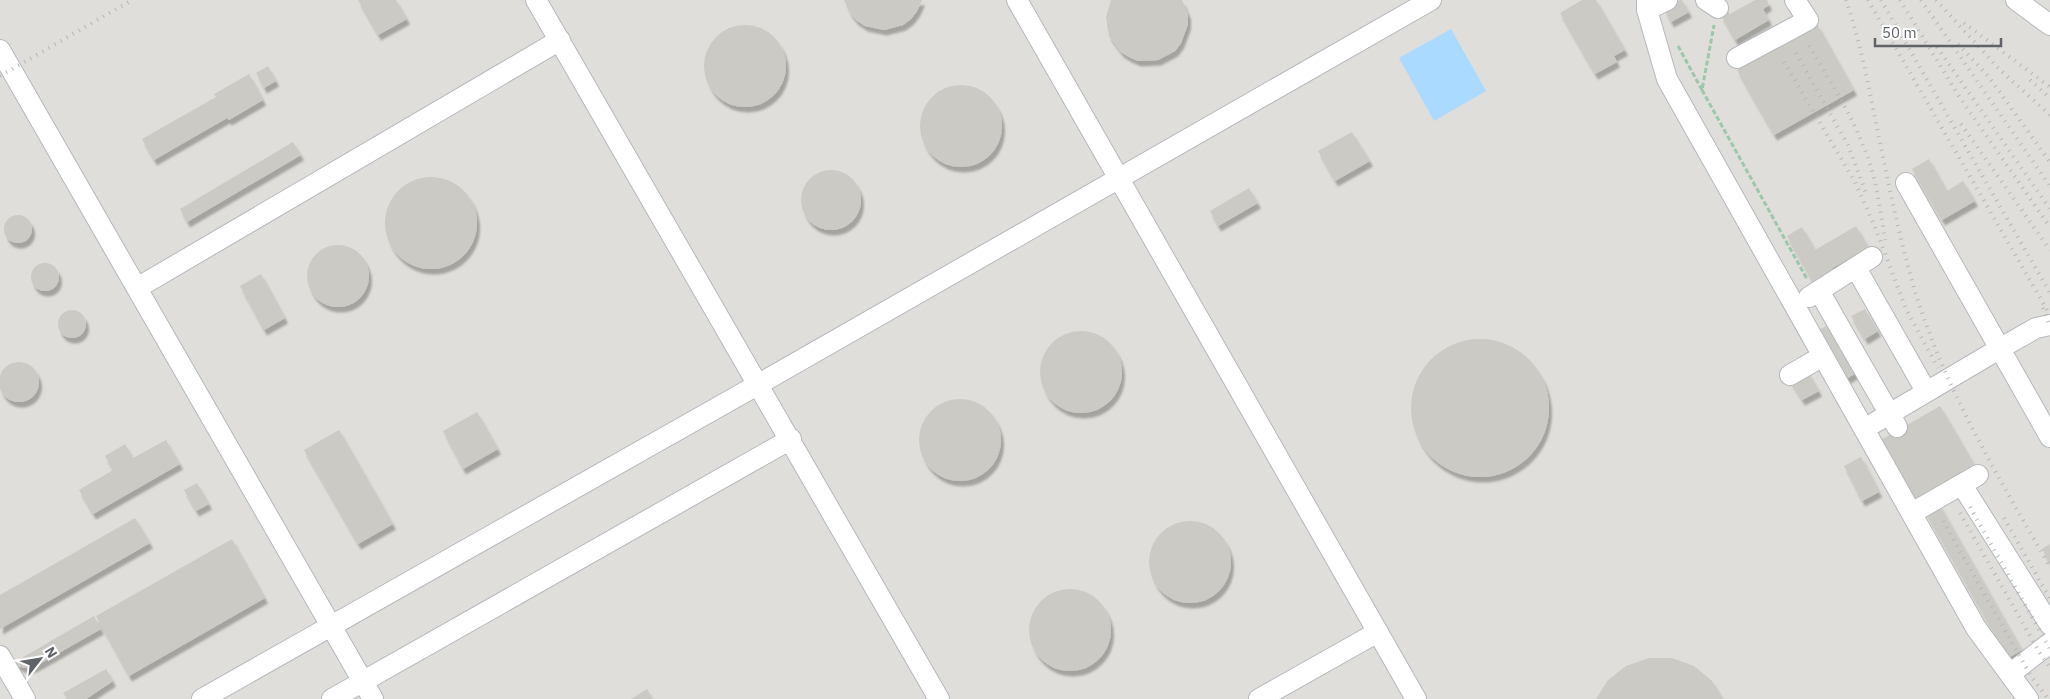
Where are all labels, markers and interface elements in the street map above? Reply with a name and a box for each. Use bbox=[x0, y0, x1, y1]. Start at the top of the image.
scale bar bbox=[1875, 15, 2001, 47]
text: 50 m bbox=[1882, 23, 1917, 42]
north arrow bbox=[15, 634, 65, 684]
text: N bbox=[41, 643, 61, 661]

